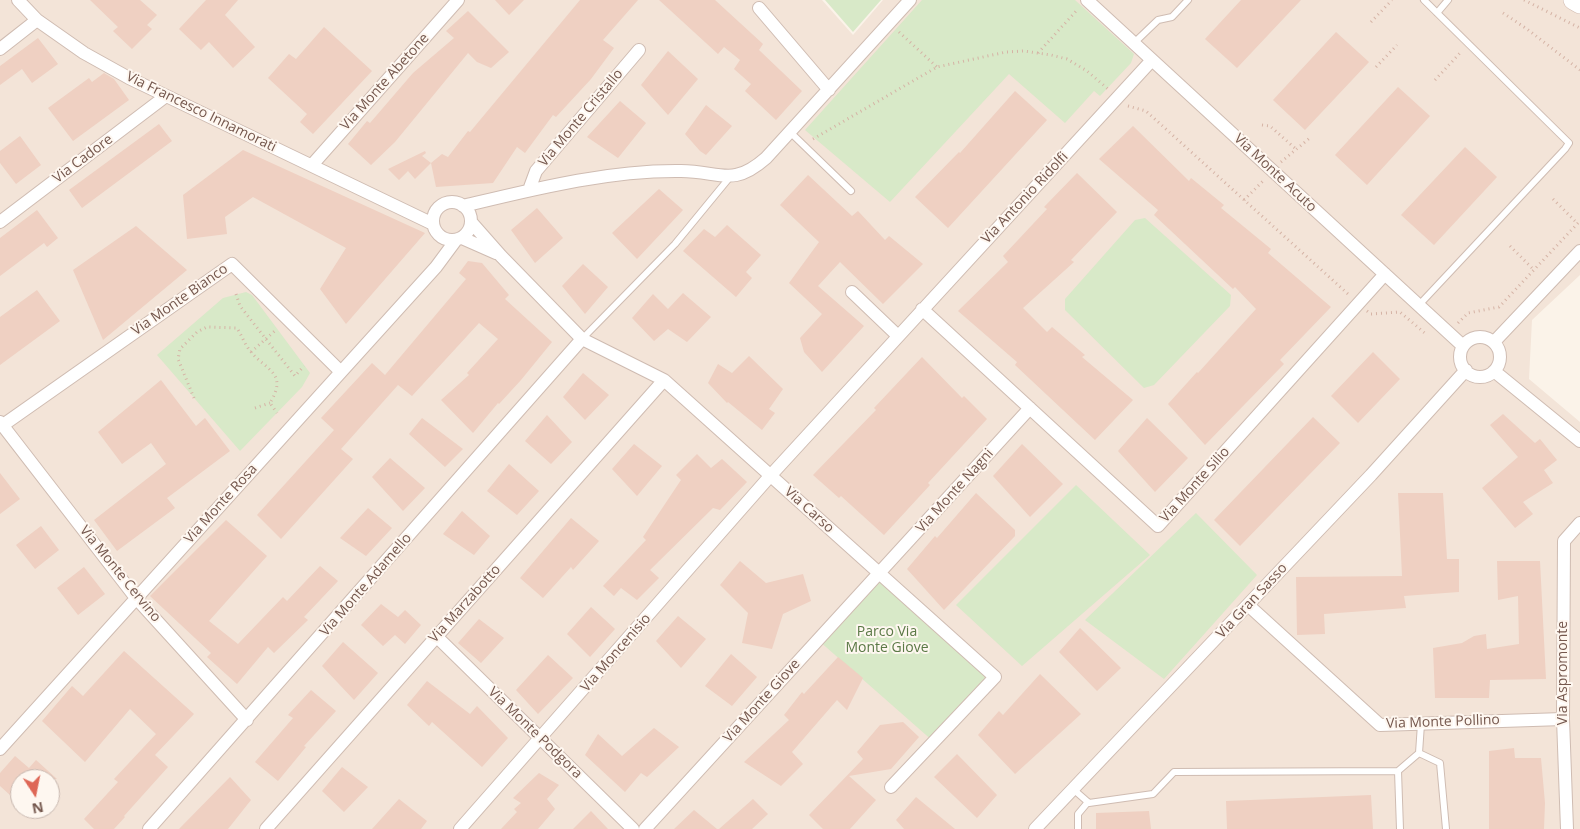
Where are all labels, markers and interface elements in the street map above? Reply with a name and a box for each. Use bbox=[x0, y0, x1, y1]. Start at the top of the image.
street label: Via Monte Abetone bbox=[337, 30, 433, 134]
street label: Via Monte Cristallo bbox=[535, 66, 627, 170]
street label: Via Francesco Innamorati bbox=[123, 68, 279, 156]
street label: Via Monte Acuto bbox=[1230, 130, 1320, 216]
street label: Via Cadore bbox=[50, 131, 116, 187]
street label: Via Antonio Ridolfi bbox=[978, 149, 1072, 247]
street label: Via Monte Bianco bbox=[129, 261, 231, 339]
street label: Via Monte Silio bbox=[1157, 444, 1233, 526]
street label: Via Monte Nagni bbox=[913, 445, 997, 537]
street label: Via Monte Rosa bbox=[181, 461, 261, 547]
street label: Via Carso bbox=[781, 483, 837, 537]
street label: Via Monte Cervino bbox=[76, 522, 164, 626]
street label: Via Monte Adamello bbox=[317, 530, 415, 640]
street label: Via Gran Sasso bbox=[1213, 560, 1291, 642]
street label: Via Marzabotto bbox=[426, 562, 504, 646]
street label: Via Moncenisio bbox=[577, 610, 655, 696]
street label: Via Aspromonte bbox=[1555, 621, 1571, 725]
park label: Parco Via Monte Giove bbox=[845, 624, 929, 656]
street label: Via Monte Giove bbox=[720, 656, 804, 746]
street label: Via Monte Podgora bbox=[484, 684, 586, 782]
street label: Via Monte Pollino bbox=[1386, 712, 1500, 732]
north arrow bbox=[10, 769, 60, 819]
text: N bbox=[30, 798, 45, 819]

